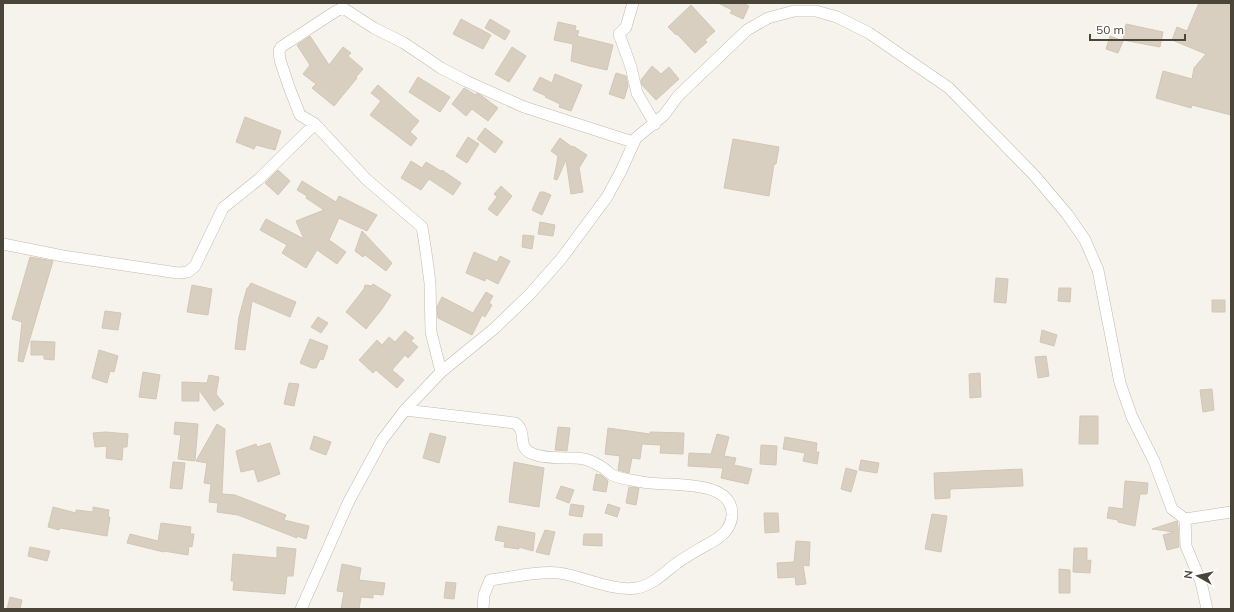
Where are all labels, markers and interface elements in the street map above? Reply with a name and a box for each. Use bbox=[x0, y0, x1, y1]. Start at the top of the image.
scale bar bbox=[1090, 16, 1185, 42]
text: 50 m bbox=[1096, 22, 1124, 37]
north arrow bbox=[1178, 556, 1218, 596]
text: N bbox=[1181, 570, 1196, 580]

